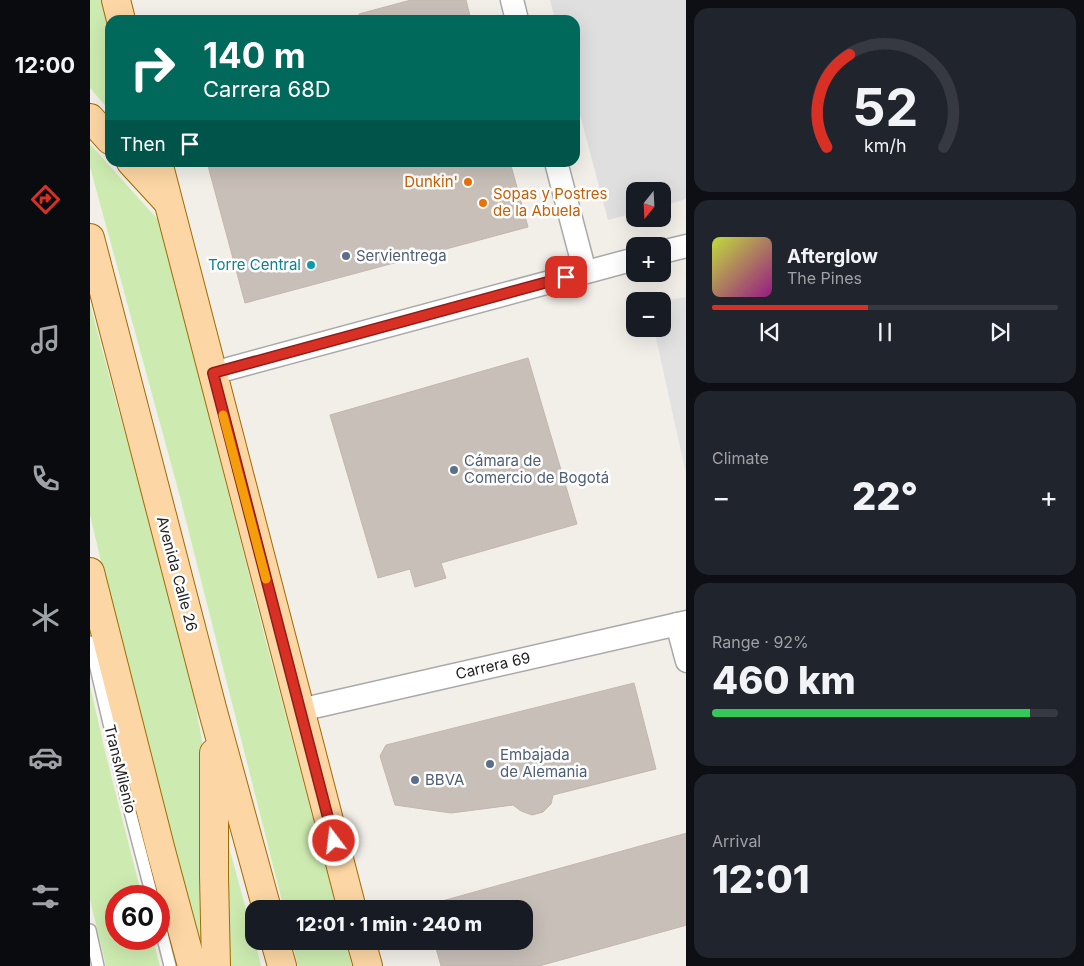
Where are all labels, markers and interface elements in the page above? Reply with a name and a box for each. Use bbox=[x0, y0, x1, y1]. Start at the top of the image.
text: 140 m bbox=[203, 34, 306, 76]
icon: right bbox=[120, 35, 185, 100]
text: 12:00 bbox=[15, 52, 75, 78]
text: Carrera 68D bbox=[203, 76, 331, 102]
text: 52 bbox=[852, 76, 918, 139]
icon: arrive bbox=[176, 130, 204, 158]
text: Then bbox=[120, 133, 166, 156]
text: km/h bbox=[864, 135, 906, 156]
place label: Dunkin' bbox=[404, 172, 458, 191]
marker: Dunkin' bbox=[462, 176, 474, 188]
icon: directions bbox=[28, 182, 63, 217]
north arrow bbox=[626, 182, 671, 228]
map controls bbox=[626, 182, 671, 337]
place label: Sopas y Postres de la Abuela bbox=[493, 184, 608, 220]
marker: Sopas y Postres de la Abuela bbox=[477, 197, 489, 209]
button: + bbox=[626, 237, 671, 282]
text: Afterglow bbox=[787, 245, 878, 268]
place label: Servientrega bbox=[356, 246, 447, 265]
marker: Servientrega bbox=[340, 250, 352, 262]
place label: Torre Central bbox=[208, 255, 301, 274]
pin bbox=[545, 256, 587, 298]
marker: Torre Central bbox=[305, 259, 317, 271]
icon: arrive bbox=[552, 263, 580, 291]
text: The Pines bbox=[787, 268, 862, 288]
button: − bbox=[626, 292, 671, 337]
icon: previous bbox=[756, 318, 784, 346]
icon: pause bbox=[871, 318, 899, 346]
icon: next bbox=[986, 318, 1014, 346]
icon: music bbox=[28, 322, 63, 357]
text: Climate bbox=[712, 448, 769, 468]
place label: Cámara de Comercio de Bogotá bbox=[464, 451, 609, 487]
icon: phone bbox=[28, 461, 63, 496]
marker: Cámara de Comercio de Bogotá bbox=[448, 464, 460, 476]
text: 22° bbox=[852, 473, 918, 519]
text: − bbox=[712, 480, 731, 514]
text: + bbox=[1039, 480, 1058, 514]
street label: Avenida Calle 26 bbox=[153, 514, 202, 634]
icon: climate bbox=[28, 600, 63, 635]
text: Range · 92% bbox=[712, 632, 809, 652]
street label: Carrera 69 bbox=[454, 648, 532, 683]
text: 460 km bbox=[712, 657, 856, 703]
street label: TransMilenio bbox=[100, 723, 141, 815]
icon: car bbox=[28, 740, 63, 775]
place label: Embajada de Alemania bbox=[500, 745, 587, 781]
marker: Embajada de Alemania bbox=[484, 758, 496, 770]
place label: BBVA bbox=[425, 770, 464, 789]
marker: BBVA bbox=[409, 774, 421, 786]
position arrow bbox=[307, 814, 359, 866]
text: Arrival bbox=[712, 831, 761, 851]
text: 12:01 bbox=[712, 856, 809, 902]
icon: filters bbox=[28, 879, 63, 914]
speed limit sign: 60 bbox=[105, 885, 170, 950]
text: 12:01 · 1 min · 240 m bbox=[296, 913, 482, 936]

